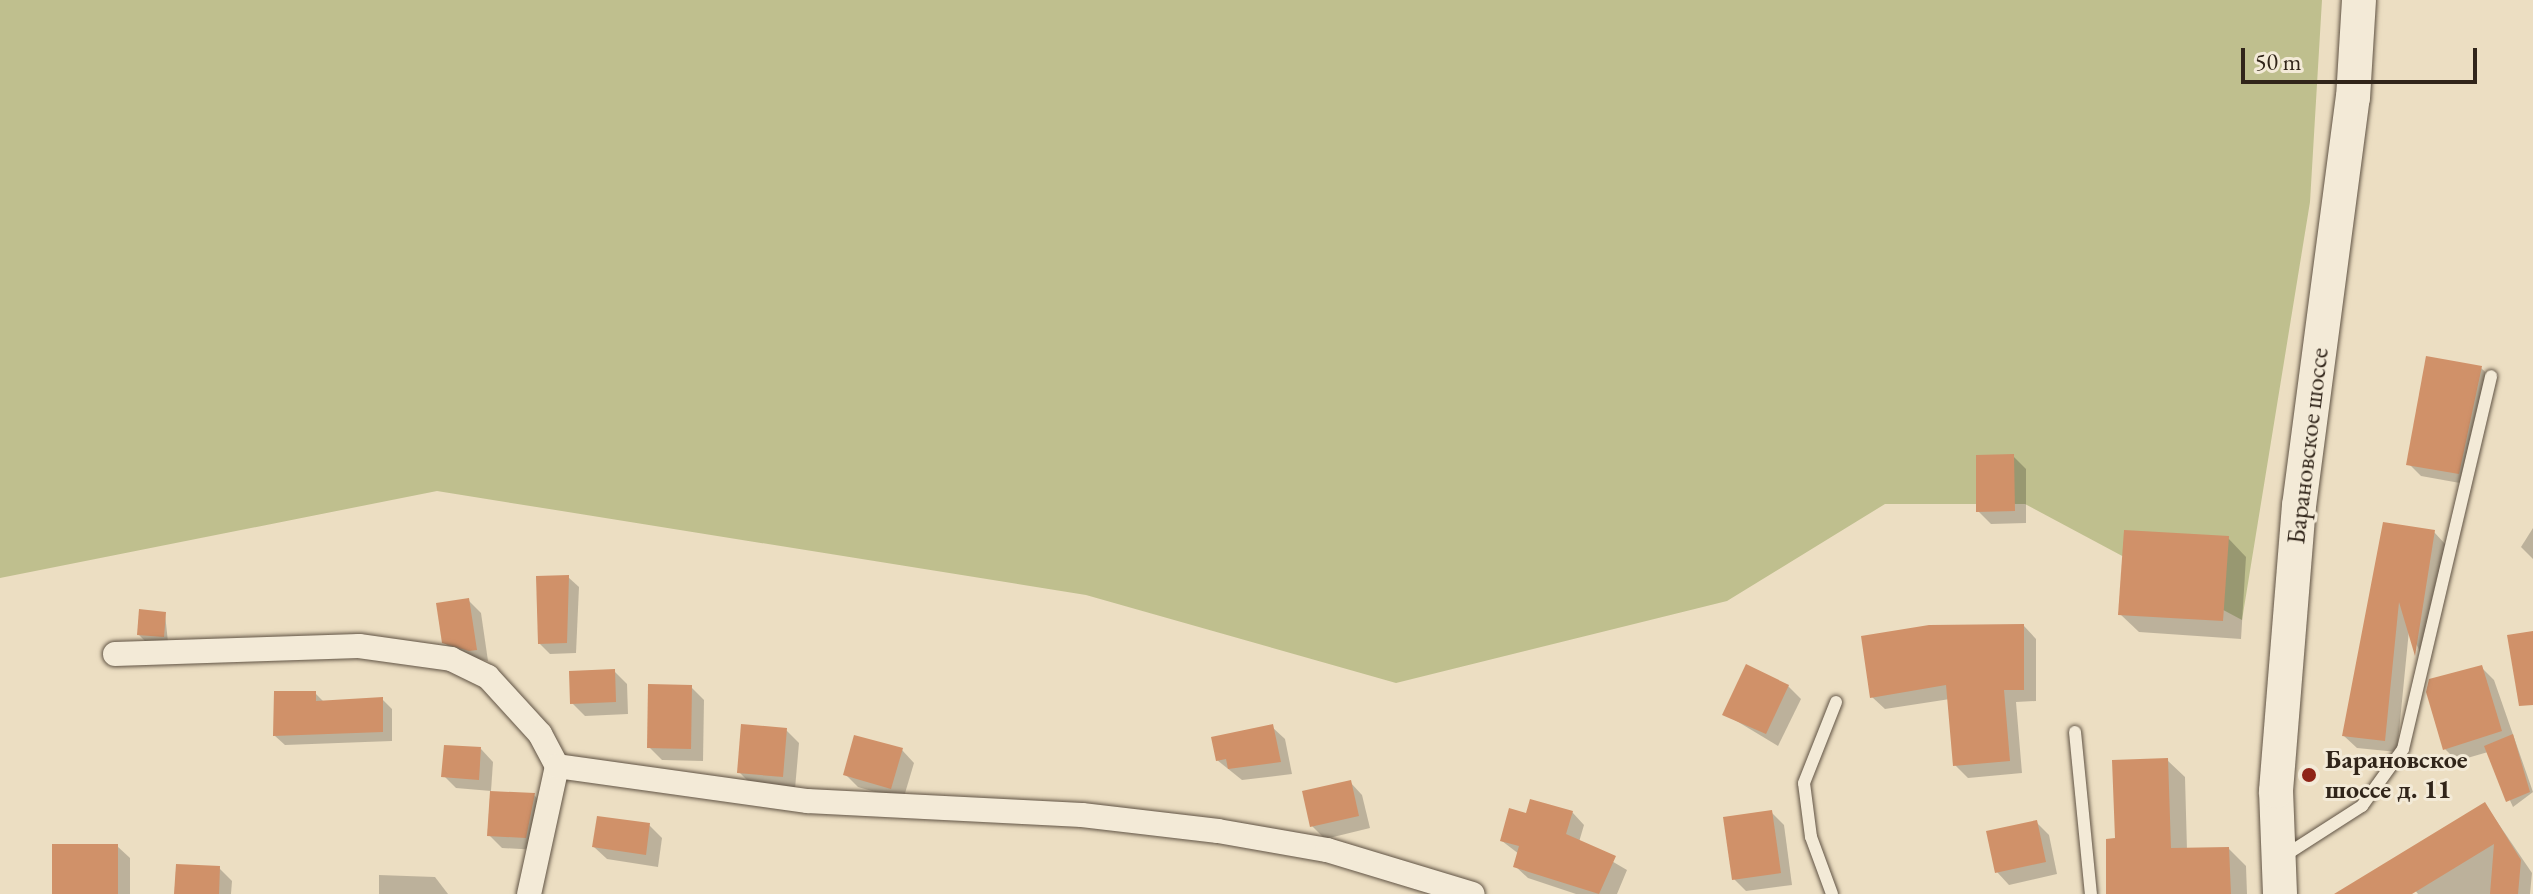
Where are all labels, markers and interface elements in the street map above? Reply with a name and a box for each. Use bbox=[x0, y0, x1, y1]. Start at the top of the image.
scale bar bbox=[2245, 32, 2481, 82]
text: 50 m bbox=[2255, 46, 2302, 77]
street label: Барановское шоссе bbox=[2280, 346, 2336, 546]
place label: Барановское шоссе д. 11 bbox=[2325, 744, 2468, 806]
marker: Барановское шоссе д. 11 bbox=[2300, 766, 2318, 784]

